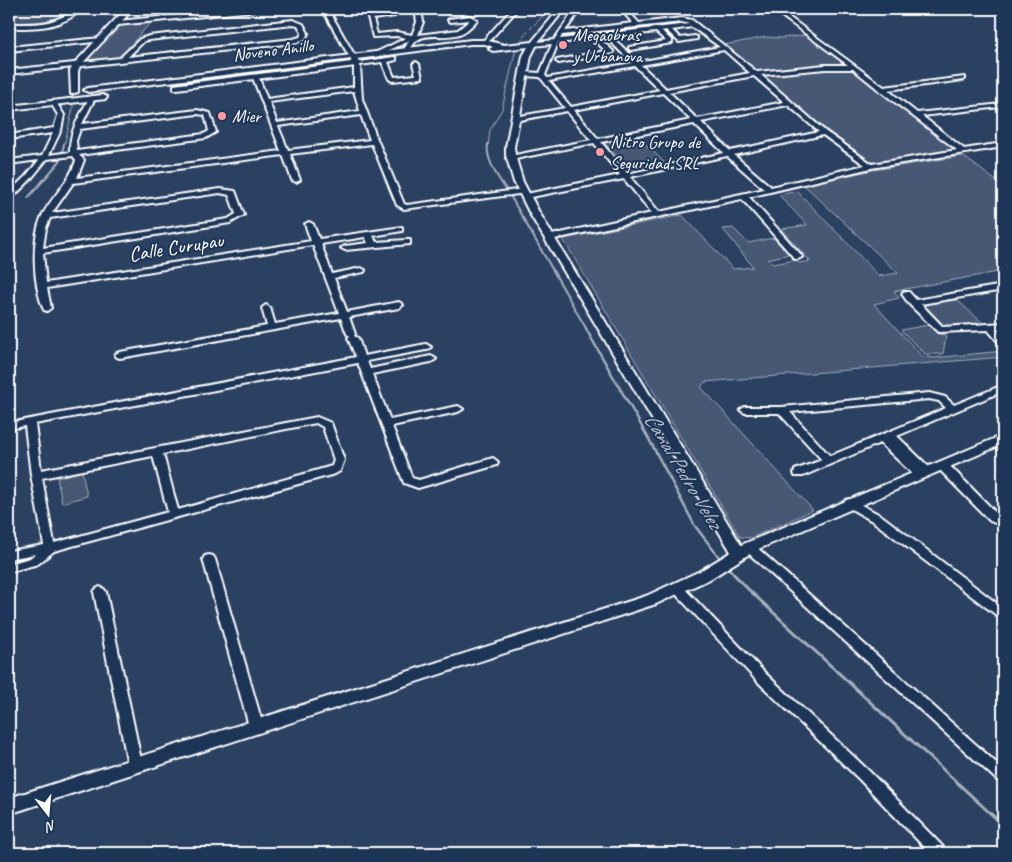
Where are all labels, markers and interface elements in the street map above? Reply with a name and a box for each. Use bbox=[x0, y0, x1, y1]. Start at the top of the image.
place label: Megaobras y Urbanova bbox=[572, 24, 644, 67]
street label: Noveno Anillo bbox=[232, 34, 316, 66]
marker: Megaobras y Urbanova bbox=[557, 39, 569, 51]
place label: Mier bbox=[232, 105, 263, 127]
marker: Mier bbox=[216, 110, 228, 122]
place label: Nitro Grupo de Seguridad SRL bbox=[610, 131, 701, 174]
marker: Nitro Grupo de Seguridad SRL bbox=[594, 146, 606, 158]
street label: Calle Curupau bbox=[127, 227, 226, 267]
water label: Canal Pedro Velez bbox=[638, 408, 730, 536]
north arrow bbox=[22, 790, 72, 840]
text: N bbox=[43, 817, 58, 836]

